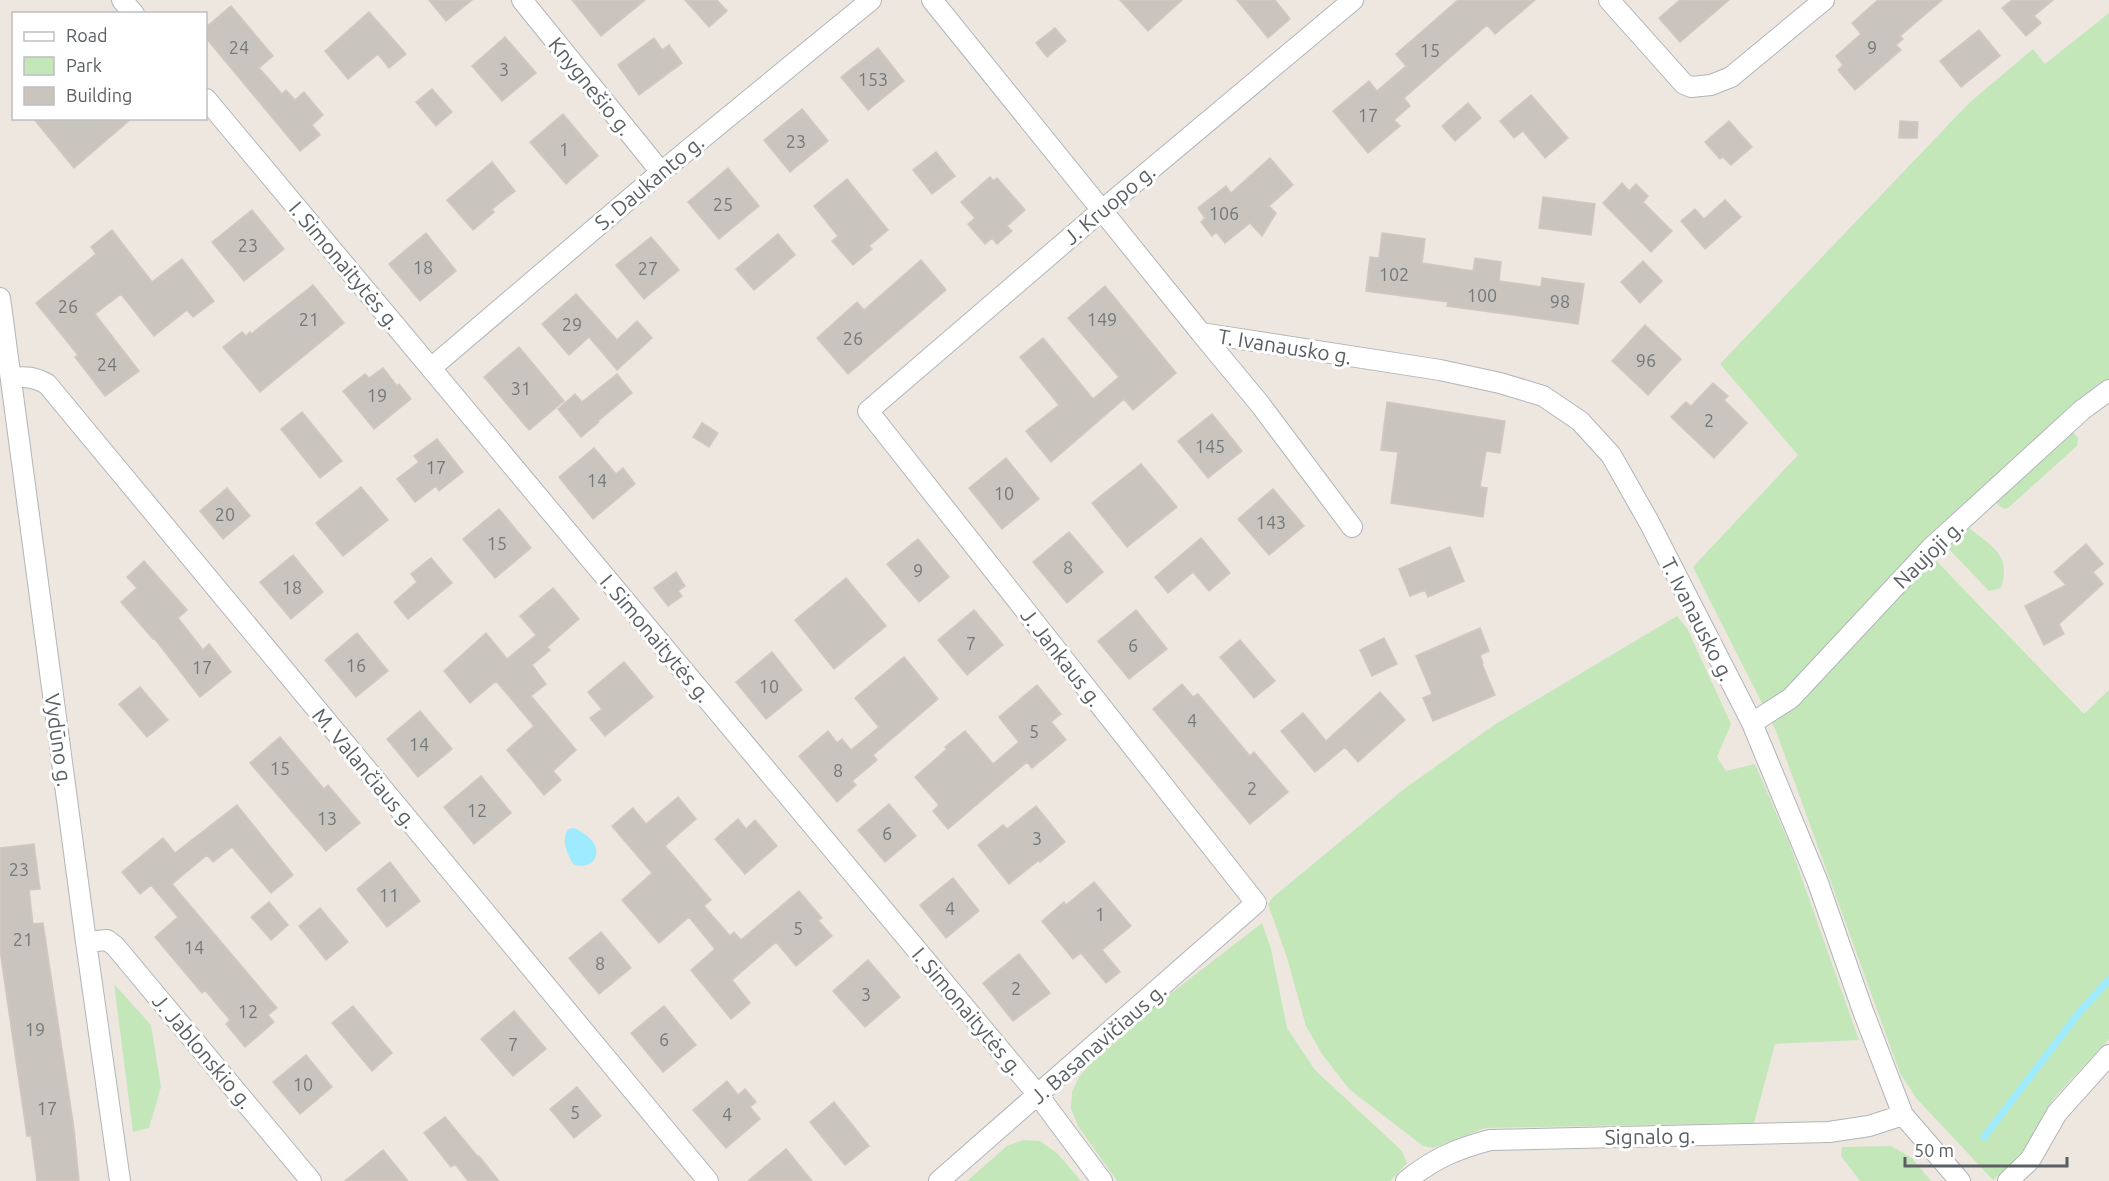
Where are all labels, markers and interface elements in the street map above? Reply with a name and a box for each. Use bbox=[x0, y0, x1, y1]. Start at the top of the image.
legend bbox=[12, 12, 207, 120]
text: Road bbox=[66, 25, 108, 45]
street label: Knygnešio g. bbox=[544, 32, 638, 140]
house number: 24 bbox=[229, 37, 249, 57]
house number: 9 bbox=[1867, 37, 1877, 57]
house number: 15 bbox=[1420, 40, 1440, 60]
text: Park bbox=[66, 55, 102, 75]
house number: 3 bbox=[499, 59, 509, 79]
house number: 153 bbox=[858, 69, 888, 89]
text: Building bbox=[66, 85, 132, 105]
house number: 17 bbox=[1358, 105, 1378, 125]
street label: S. Daukanto g. bbox=[590, 129, 708, 235]
house number: 23 bbox=[786, 131, 806, 151]
house number: 1 bbox=[559, 139, 569, 159]
street label: J. Kruopo g. bbox=[1058, 159, 1160, 249]
house number: 25 bbox=[713, 194, 733, 214]
street label: I. Simonaitytės g. bbox=[285, 196, 405, 334]
house number: 106 bbox=[1209, 203, 1239, 223]
house number: 23 bbox=[238, 235, 258, 255]
house number: 18 bbox=[413, 257, 433, 277]
house number: 27 bbox=[638, 258, 658, 278]
house number: 102 bbox=[1379, 264, 1409, 284]
house number: 100 bbox=[1467, 285, 1497, 305]
house number: 98 bbox=[1550, 291, 1570, 311]
house number: 26 bbox=[58, 296, 78, 316]
house number: 21 bbox=[299, 309, 319, 329]
house number: 149 bbox=[1087, 309, 1117, 329]
house number: 29 bbox=[562, 314, 582, 334]
street label: T. Ivanausko g. bbox=[1216, 324, 1354, 368]
house number: 26 bbox=[843, 328, 863, 348]
house number: 96 bbox=[1636, 350, 1656, 370]
house number: 24 bbox=[97, 354, 117, 374]
house number: 31 bbox=[511, 378, 531, 398]
house number: 19 bbox=[367, 385, 387, 405]
house number: 2 bbox=[1704, 410, 1714, 430]
house number: 145 bbox=[1195, 436, 1225, 456]
house number: 17 bbox=[426, 457, 446, 477]
house number: 14 bbox=[587, 470, 607, 490]
house number: 10 bbox=[994, 483, 1014, 503]
house number: 20 bbox=[215, 504, 235, 524]
house number: 143 bbox=[1256, 512, 1286, 532]
street label: Naujoji g. bbox=[1888, 515, 1968, 593]
house number: 15 bbox=[487, 533, 507, 553]
street label: T. Ivanausko g. bbox=[1657, 553, 1739, 685]
house number: 8 bbox=[1063, 557, 1073, 577]
house number: 9 bbox=[913, 560, 923, 580]
street label: I. Simonaitytės g. bbox=[596, 569, 716, 707]
house number: 18 bbox=[282, 577, 302, 597]
street label: J. Jankaus g. bbox=[1016, 603, 1108, 711]
house number: 7 bbox=[966, 633, 976, 653]
house number: 6 bbox=[1128, 635, 1138, 655]
house number: 16 bbox=[346, 655, 366, 675]
house number: 17 bbox=[192, 657, 212, 677]
house number: 10 bbox=[759, 676, 779, 696]
street label: Vydūno g. bbox=[41, 692, 77, 788]
street label: M. Valančiaus g. bbox=[308, 703, 422, 833]
house number: 4 bbox=[1187, 710, 1197, 730]
house number: 5 bbox=[1029, 721, 1039, 741]
house number: 14 bbox=[409, 734, 429, 754]
house number: 15 bbox=[270, 758, 290, 778]
house number: 8 bbox=[833, 760, 843, 780]
house number: 2 bbox=[1247, 778, 1257, 798]
house number: 12 bbox=[467, 800, 487, 820]
house number: 13 bbox=[317, 808, 337, 828]
house number: 6 bbox=[882, 823, 892, 843]
house number: 3 bbox=[1032, 828, 1042, 848]
house number: 23 bbox=[9, 859, 29, 879]
house number: 11 bbox=[379, 885, 399, 905]
house number: 4 bbox=[945, 898, 955, 918]
house number: 1 bbox=[1095, 904, 1105, 924]
house number: 5 bbox=[793, 918, 803, 938]
house number: 21 bbox=[13, 929, 33, 949]
house number: 14 bbox=[184, 937, 204, 957]
street label: I. Simonaitytės g. bbox=[908, 942, 1028, 1080]
house number: 8 bbox=[595, 953, 605, 973]
house number: 2 bbox=[1011, 978, 1021, 998]
street label: J. Basanavičiaus g. bbox=[1025, 978, 1171, 1108]
house number: 3 bbox=[861, 984, 871, 1004]
street label: J. Jablonskio g. bbox=[148, 989, 258, 1113]
house number: 12 bbox=[238, 1001, 258, 1021]
house number: 19 bbox=[25, 1019, 45, 1039]
house number: 6 bbox=[659, 1029, 669, 1049]
house number: 7 bbox=[508, 1034, 518, 1054]
house number: 10 bbox=[293, 1074, 313, 1094]
house number: 17 bbox=[37, 1098, 57, 1118]
house number: 5 bbox=[570, 1102, 580, 1122]
house number: 4 bbox=[722, 1104, 732, 1124]
street label: Signalo g. bbox=[1604, 1123, 1696, 1149]
scale bar bbox=[1905, 1130, 2067, 1168]
text: 50 m bbox=[1914, 1140, 1954, 1160]

